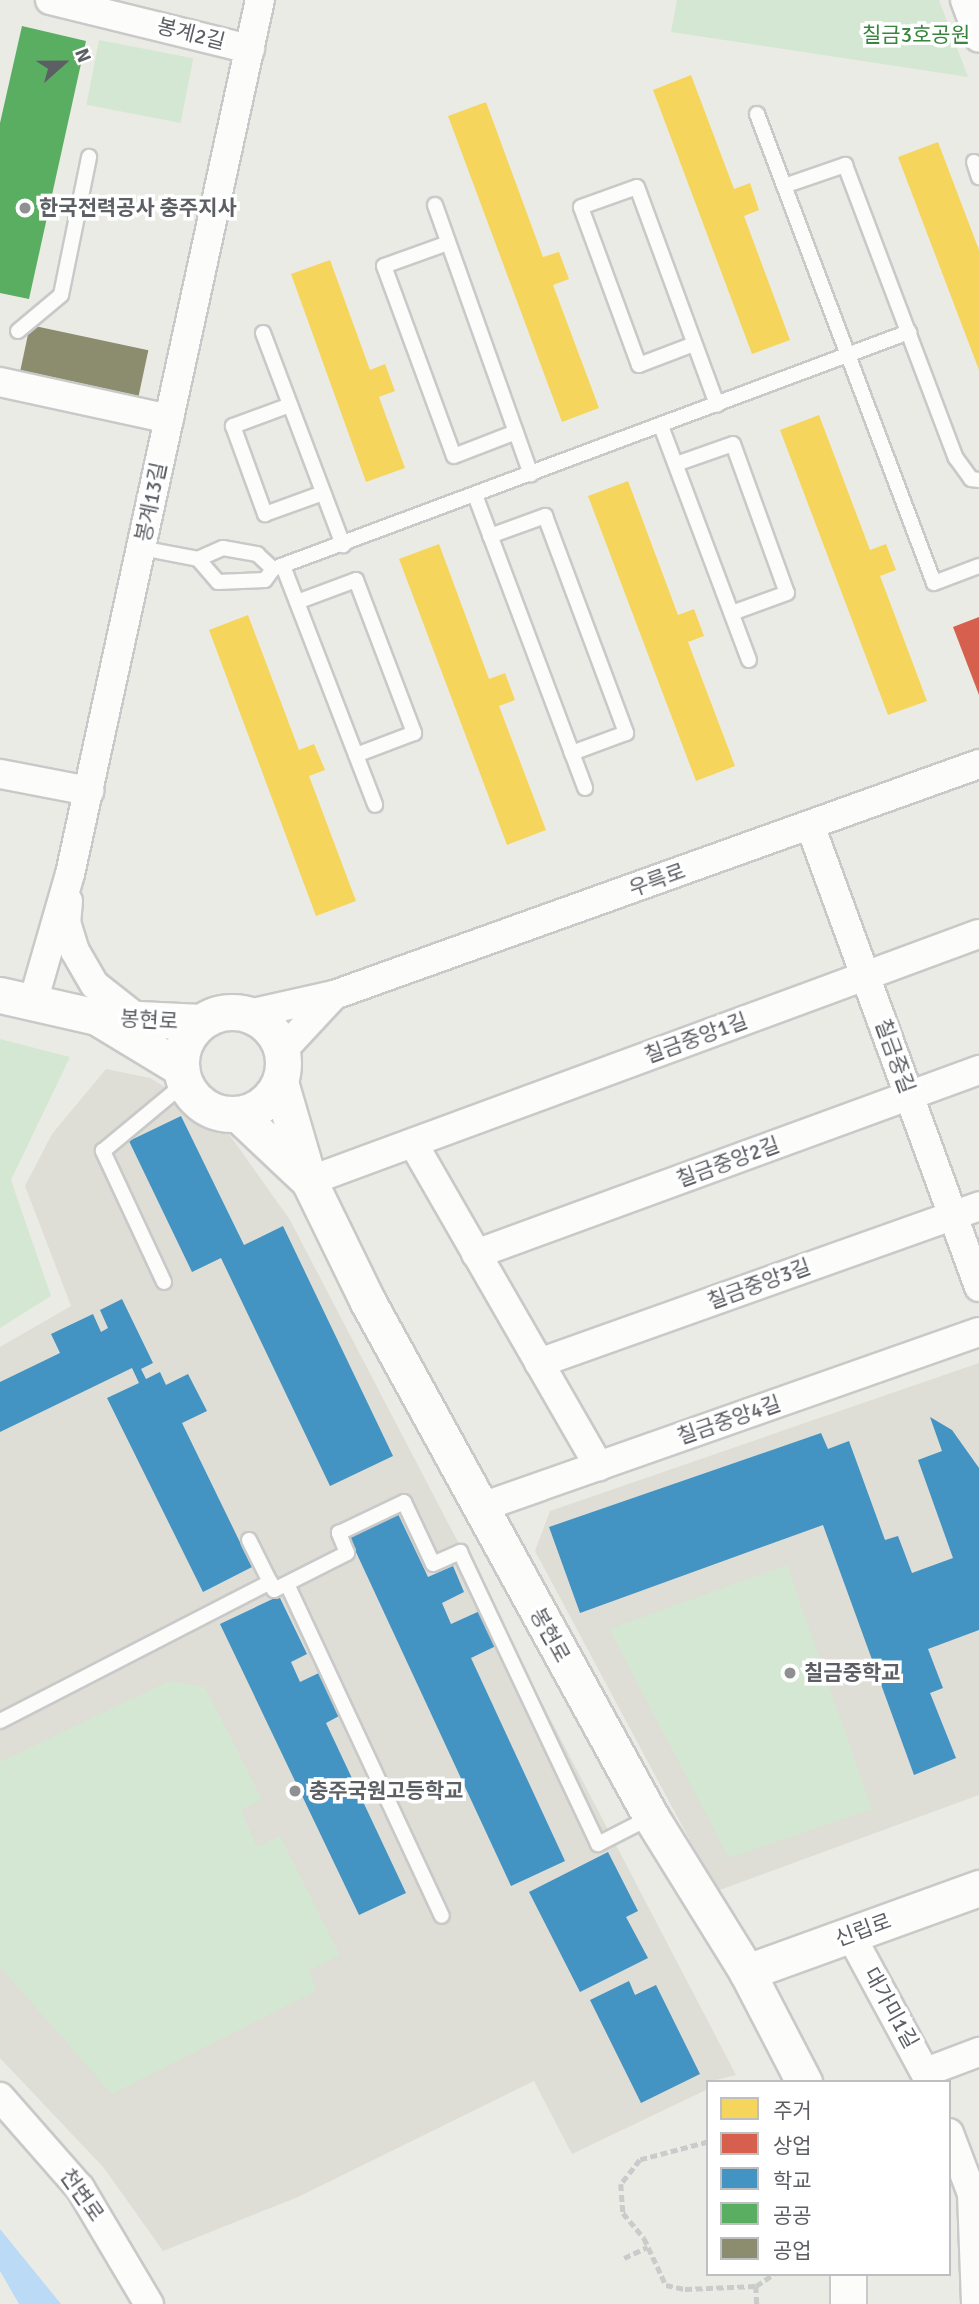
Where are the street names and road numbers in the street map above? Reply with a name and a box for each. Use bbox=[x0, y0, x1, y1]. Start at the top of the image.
street label: 봉계2길 bbox=[154, 13, 228, 55]
street label: 봉계13길 bbox=[130, 460, 172, 544]
street label: 우륵로 bbox=[625, 858, 689, 902]
street label: 봉현로 bbox=[119, 1006, 179, 1034]
street label: 칠금중앙1길 bbox=[641, 1008, 751, 1068]
street label: 칠금중길 bbox=[870, 1015, 920, 1097]
street label: 칠금중앙2길 bbox=[673, 1132, 783, 1192]
street label: 칠금중앙3길 bbox=[704, 1254, 814, 1314]
street label: 칠금중앙4길 bbox=[674, 1391, 784, 1449]
street label: 봉현로 bbox=[525, 1604, 575, 1666]
street label: 신립로 bbox=[831, 1908, 895, 1952]
street label: 대가미1길 bbox=[858, 1963, 924, 2053]
street label: 천변로 bbox=[55, 2164, 109, 2226]

